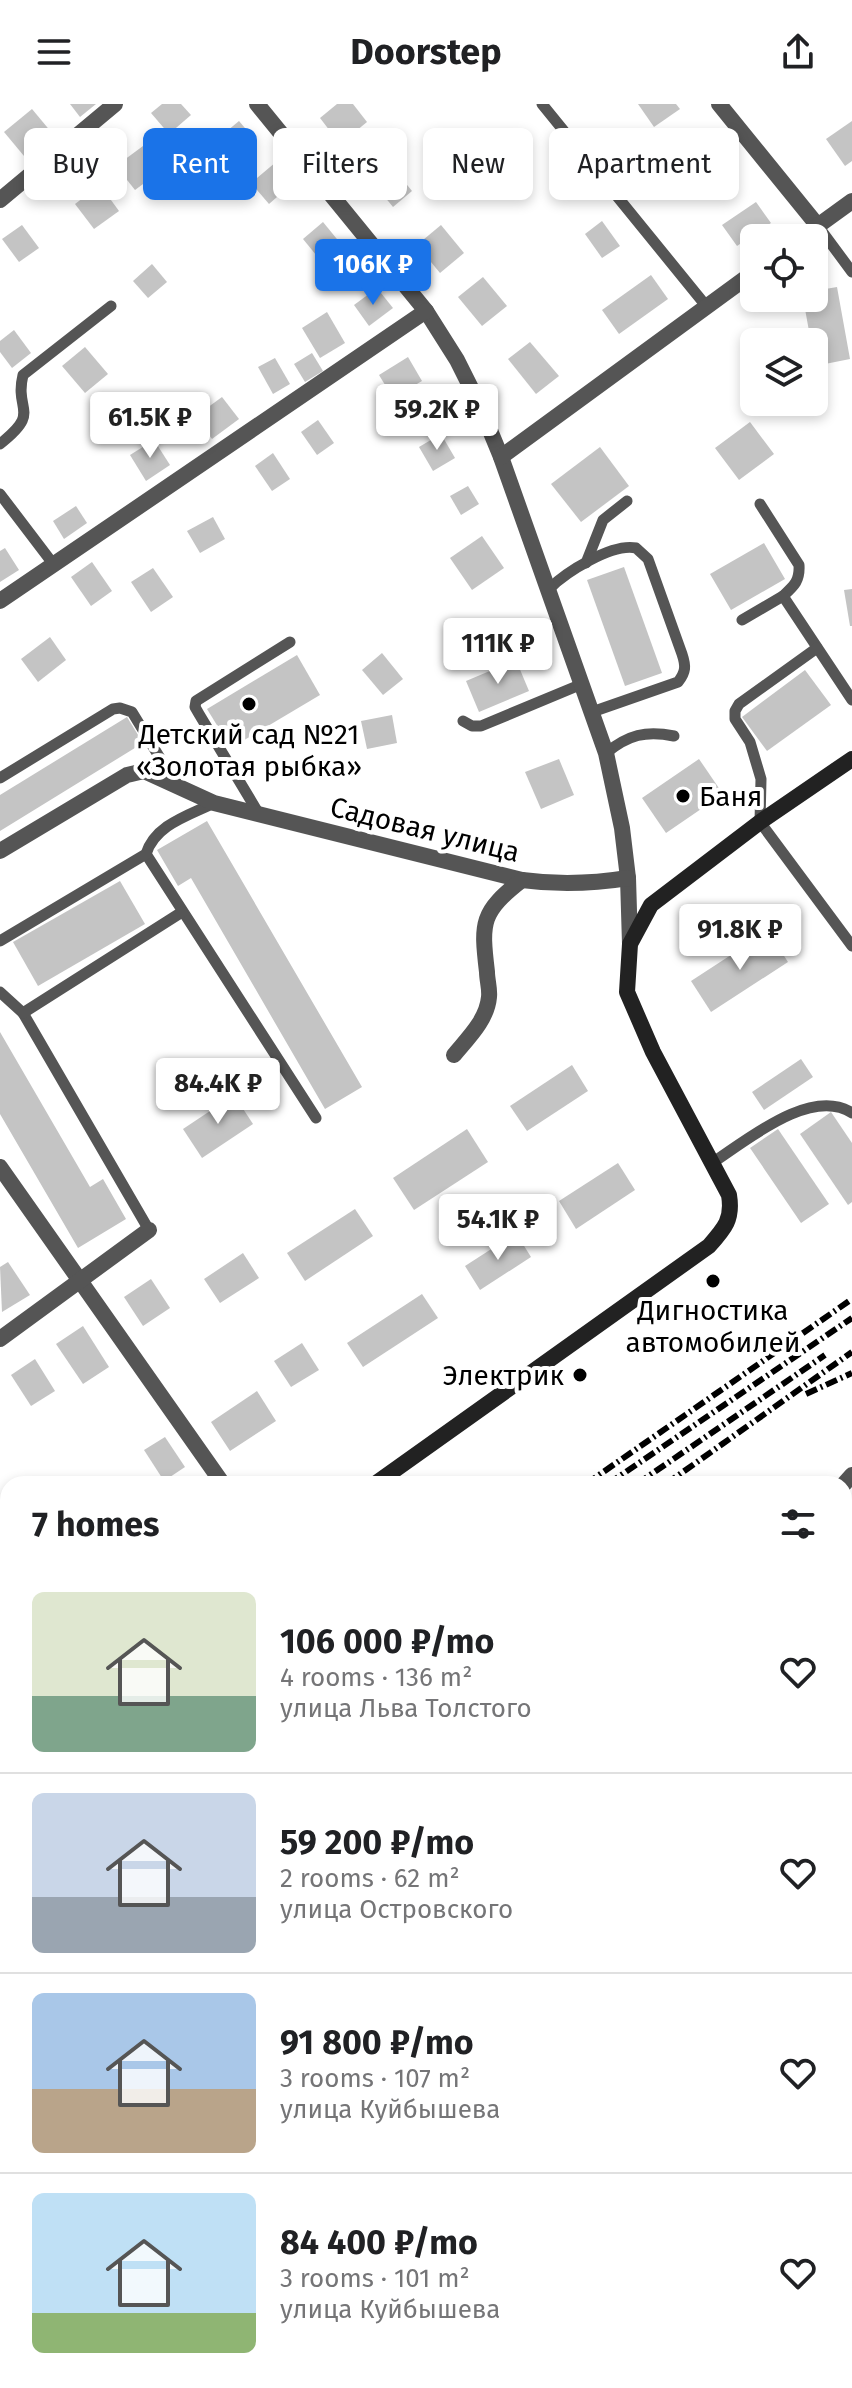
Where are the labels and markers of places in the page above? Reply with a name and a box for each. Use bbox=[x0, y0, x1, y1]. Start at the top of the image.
pin: 106K ₽ bbox=[308, 239, 438, 307]
pin: 59.2K ₽ bbox=[363, 384, 511, 452]
pin: 61.5K ₽ bbox=[76, 392, 224, 460]
pin: 111K ₽ bbox=[433, 618, 563, 686]
marker: Детский сад №21 «Золотая рыбка» bbox=[240, 695, 258, 713]
place label: Детский сад №21 «Золотая рыбка» bbox=[136, 718, 362, 783]
place label: Баня bbox=[699, 780, 762, 813]
marker: Баня bbox=[674, 787, 692, 805]
pin: 91.8K ₽ bbox=[666, 904, 814, 972]
pin: 84.4K ₽ bbox=[144, 1058, 292, 1126]
pin: 54.1K ₽ bbox=[424, 1194, 572, 1262]
marker: Дигностика автомобилей bbox=[704, 1272, 722, 1290]
place label: Дигностика автомобилей bbox=[625, 1294, 801, 1359]
place label: Электрик bbox=[443, 1359, 564, 1392]
marker: Электрик bbox=[571, 1366, 589, 1384]

